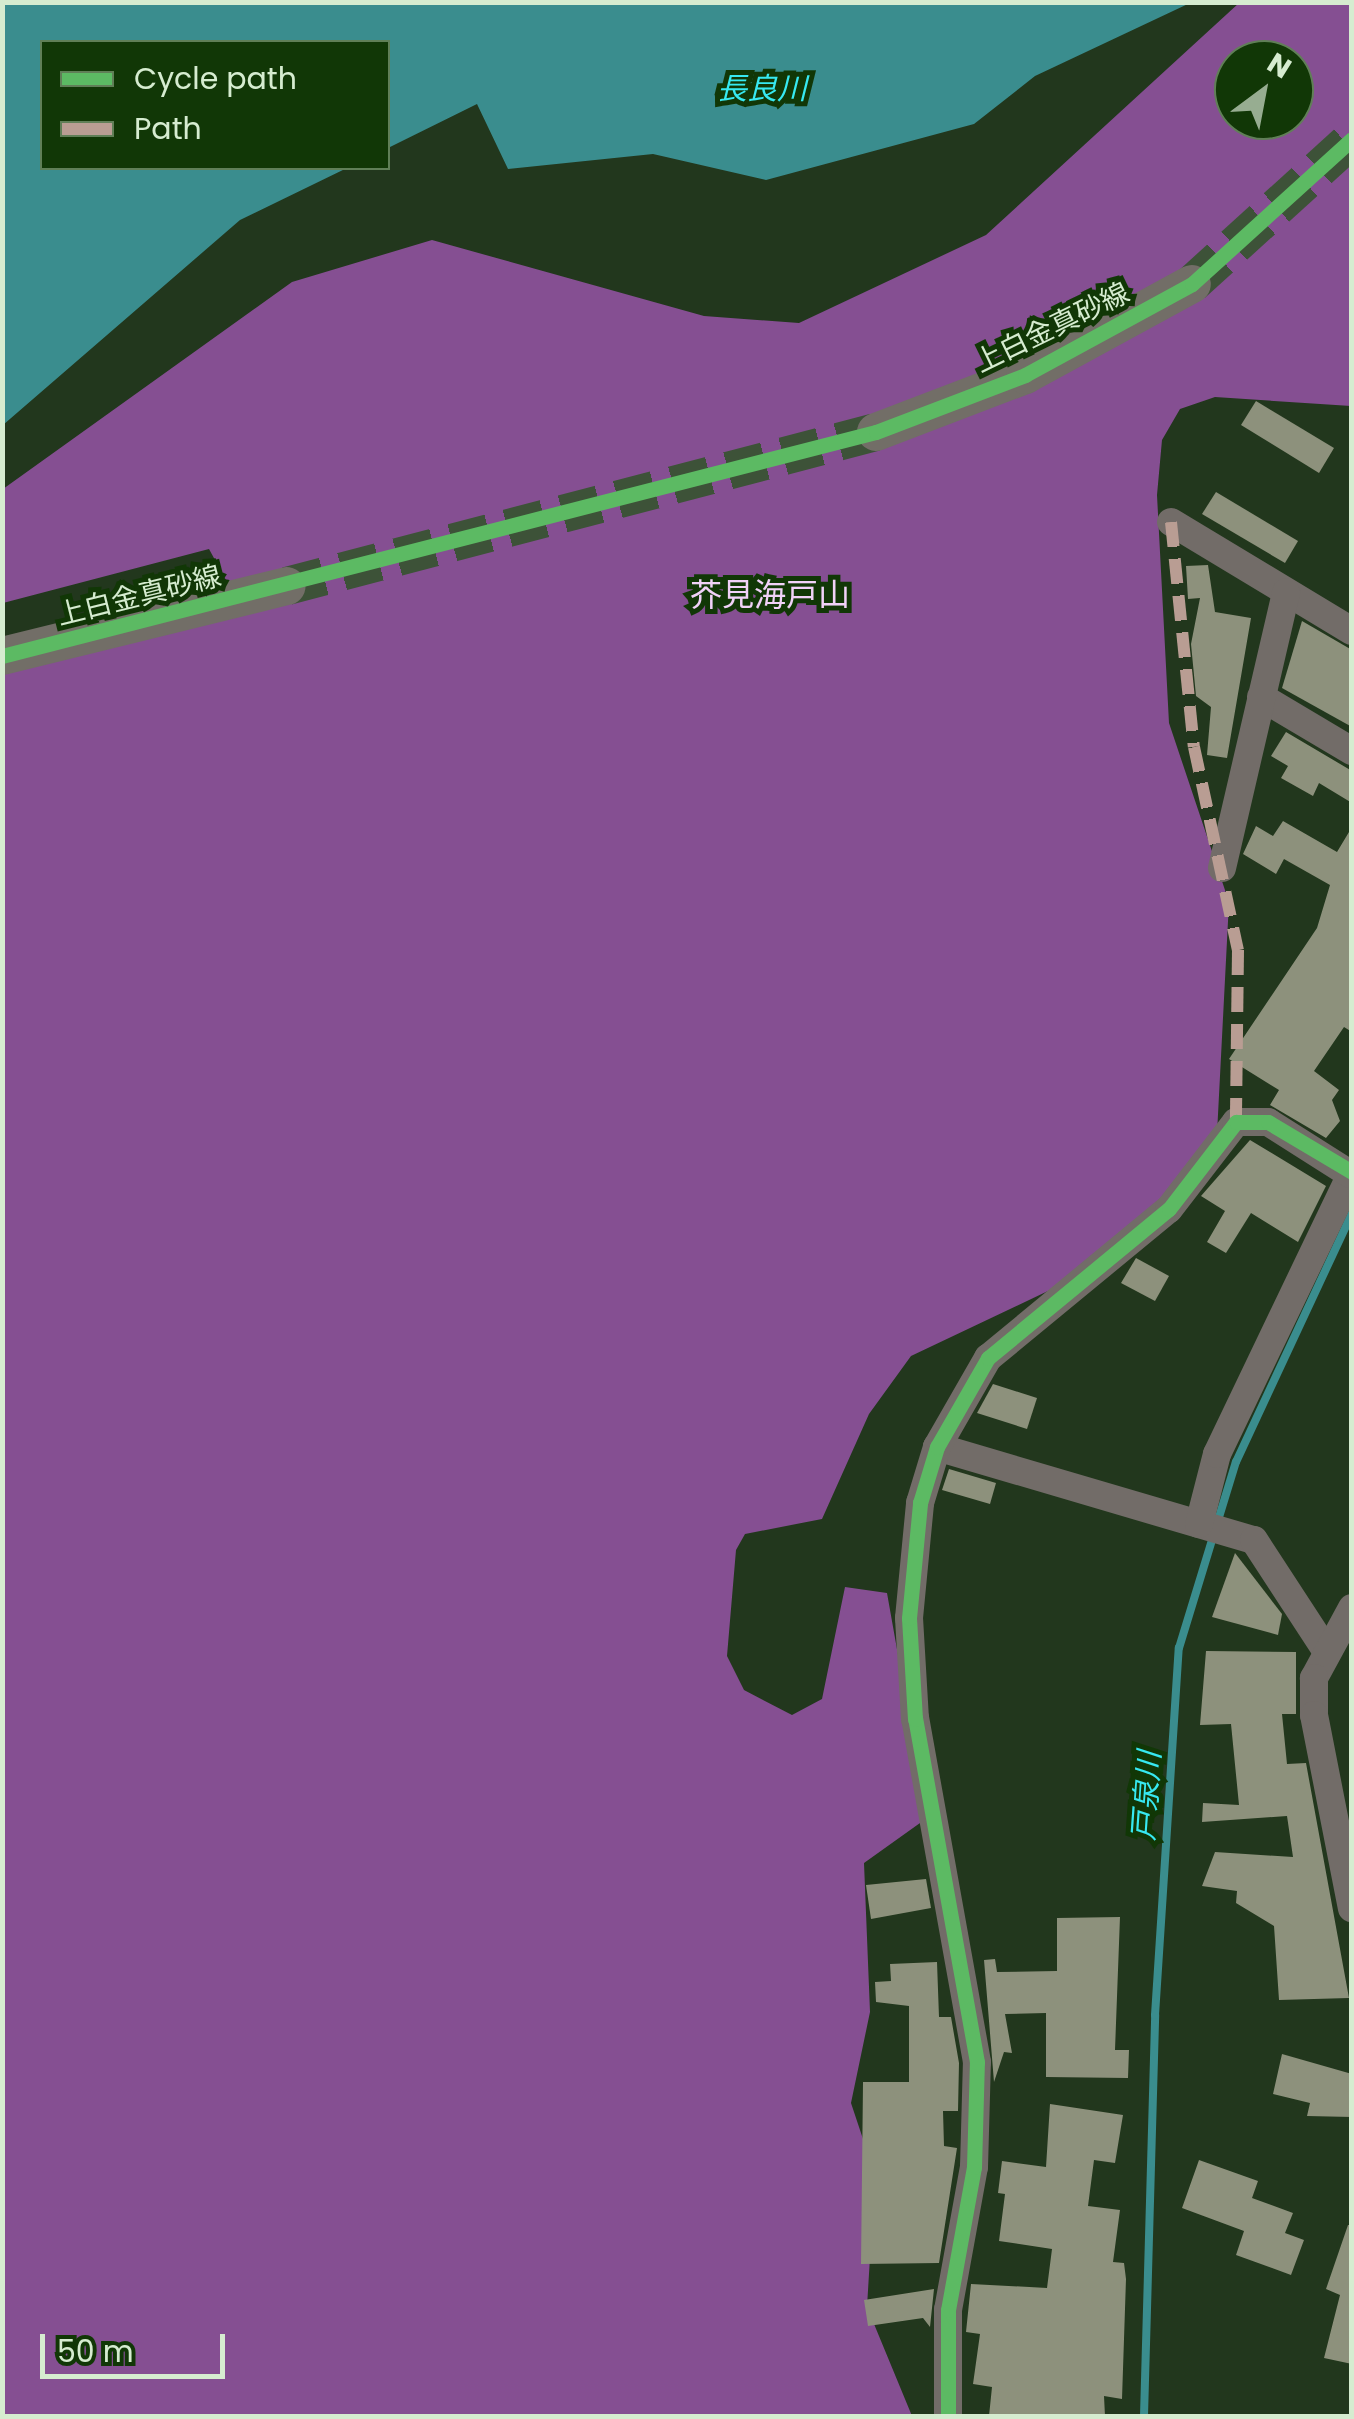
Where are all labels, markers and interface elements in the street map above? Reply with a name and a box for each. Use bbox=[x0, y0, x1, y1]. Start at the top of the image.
legend bbox=[40, 40, 390, 170]
north arrow bbox=[1214, 40, 1314, 140]
text: N bbox=[1260, 44, 1298, 88]
text: Cycle path bbox=[134, 57, 297, 100]
water label: 長良川 bbox=[717, 71, 807, 107]
text: Path bbox=[134, 107, 202, 150]
street label: 上白金真砂線 bbox=[969, 276, 1135, 380]
street label: 上白金真砂線 bbox=[53, 559, 225, 633]
district label: 芥見海戸山 bbox=[690, 576, 850, 614]
water label: 戸泉川 bbox=[1126, 1750, 1168, 1842]
scale bar bbox=[45, 2314, 230, 2376]
text: 50 m bbox=[57, 2330, 134, 2373]

